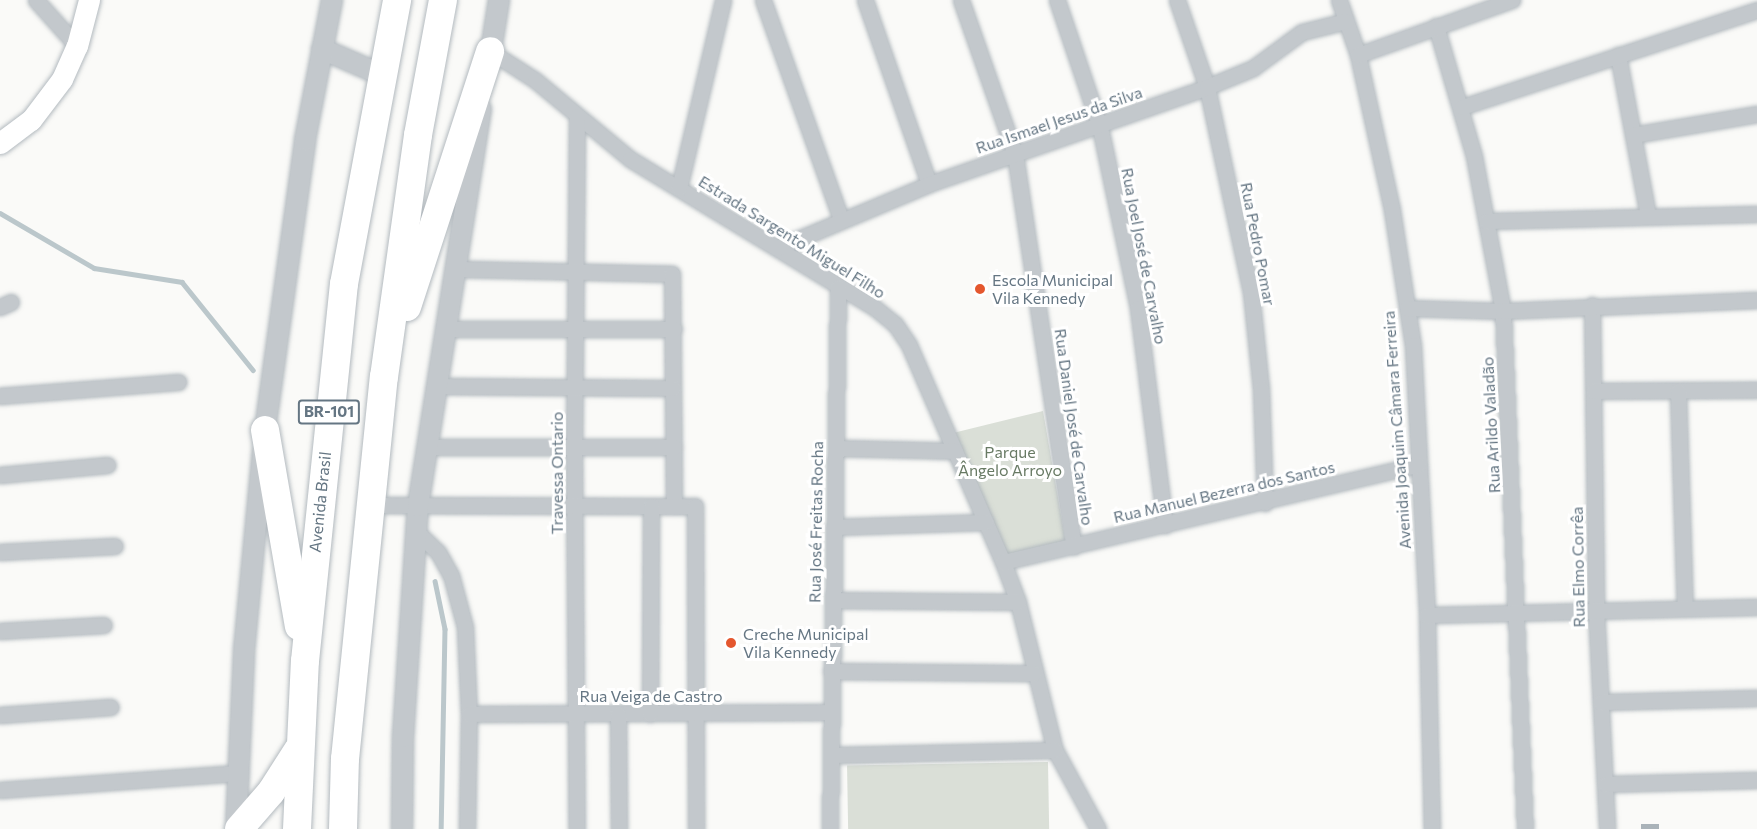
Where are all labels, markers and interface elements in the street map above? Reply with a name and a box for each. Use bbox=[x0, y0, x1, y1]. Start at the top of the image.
street label: Rua Ismael Jesus da Silva bbox=[973, 82, 1145, 158]
street label: Rua Joel José de Carvalho bbox=[1117, 166, 1171, 346]
street label: Estrada Sargento Miguel Filho bbox=[695, 171, 889, 303]
street label: Rua Pedro Pomar bbox=[1237, 181, 1279, 307]
place label: Escola Municipal Vila Kennedy bbox=[992, 270, 1113, 308]
marker: Escola Municipal Vila Kennedy bbox=[973, 282, 987, 296]
street label: Avenida Joaquim Câmara Ferreira bbox=[1379, 310, 1415, 550]
street label: Rua Daniel José de Carvalho bbox=[1051, 327, 1097, 527]
street label: Rua Arildo Valadão bbox=[1478, 356, 1504, 494]
road number: BR-101 bbox=[298, 400, 360, 424]
street label: Travessa Ontario bbox=[547, 412, 567, 534]
street label: Rua José Freitas Rocha bbox=[805, 441, 827, 603]
park label: Parque Ângelo Arroyo bbox=[958, 442, 1062, 480]
street label: Avenida Brasil bbox=[305, 451, 335, 553]
street label: Rua Manuel Bezerra dos Santos bbox=[1112, 457, 1336, 527]
street label: Rua Elmo Corrêa bbox=[1567, 506, 1589, 628]
place label: Creche Municipal Vila Kennedy bbox=[743, 624, 869, 662]
marker: Creche Municipal Vila Kennedy bbox=[724, 636, 738, 650]
street label: Rua Veiga de Castro bbox=[580, 686, 722, 706]

